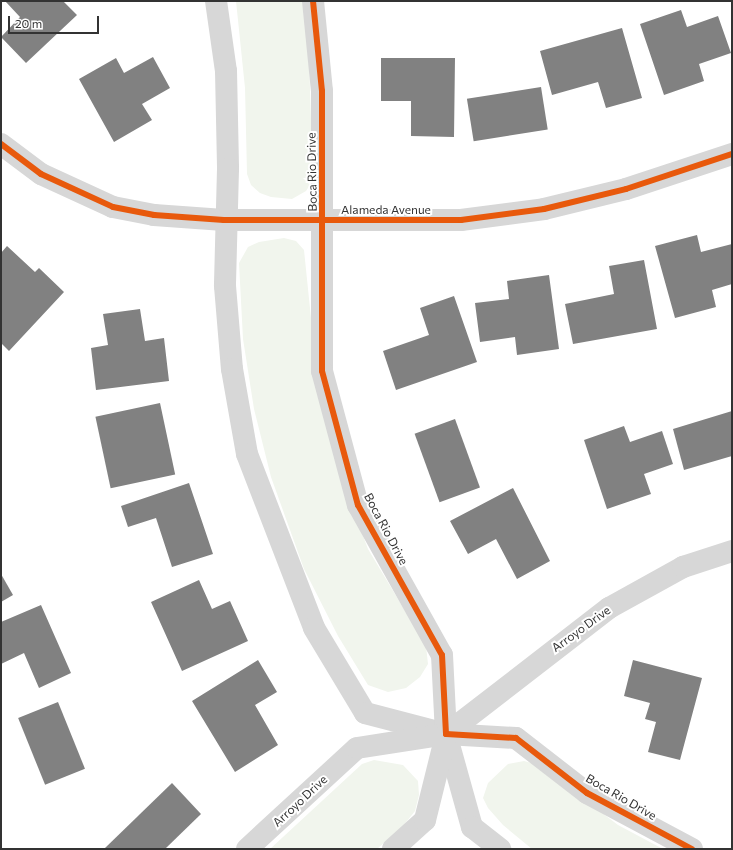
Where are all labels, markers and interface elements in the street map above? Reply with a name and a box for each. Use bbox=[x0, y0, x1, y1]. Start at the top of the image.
scale bar bbox=[10, 8, 101, 34]
text: 20 m bbox=[15, 16, 42, 30]
street label: Boca Rio Drive bbox=[304, 132, 320, 212]
street label: Alameda Avenue bbox=[341, 203, 431, 217]
street label: Boca Rio Drive bbox=[361, 491, 411, 567]
street label: Arroyo Drive bbox=[549, 603, 613, 655]
street label: Boca Rio Drive bbox=[583, 771, 659, 823]
street label: Arroyo Drive bbox=[270, 772, 330, 830]

